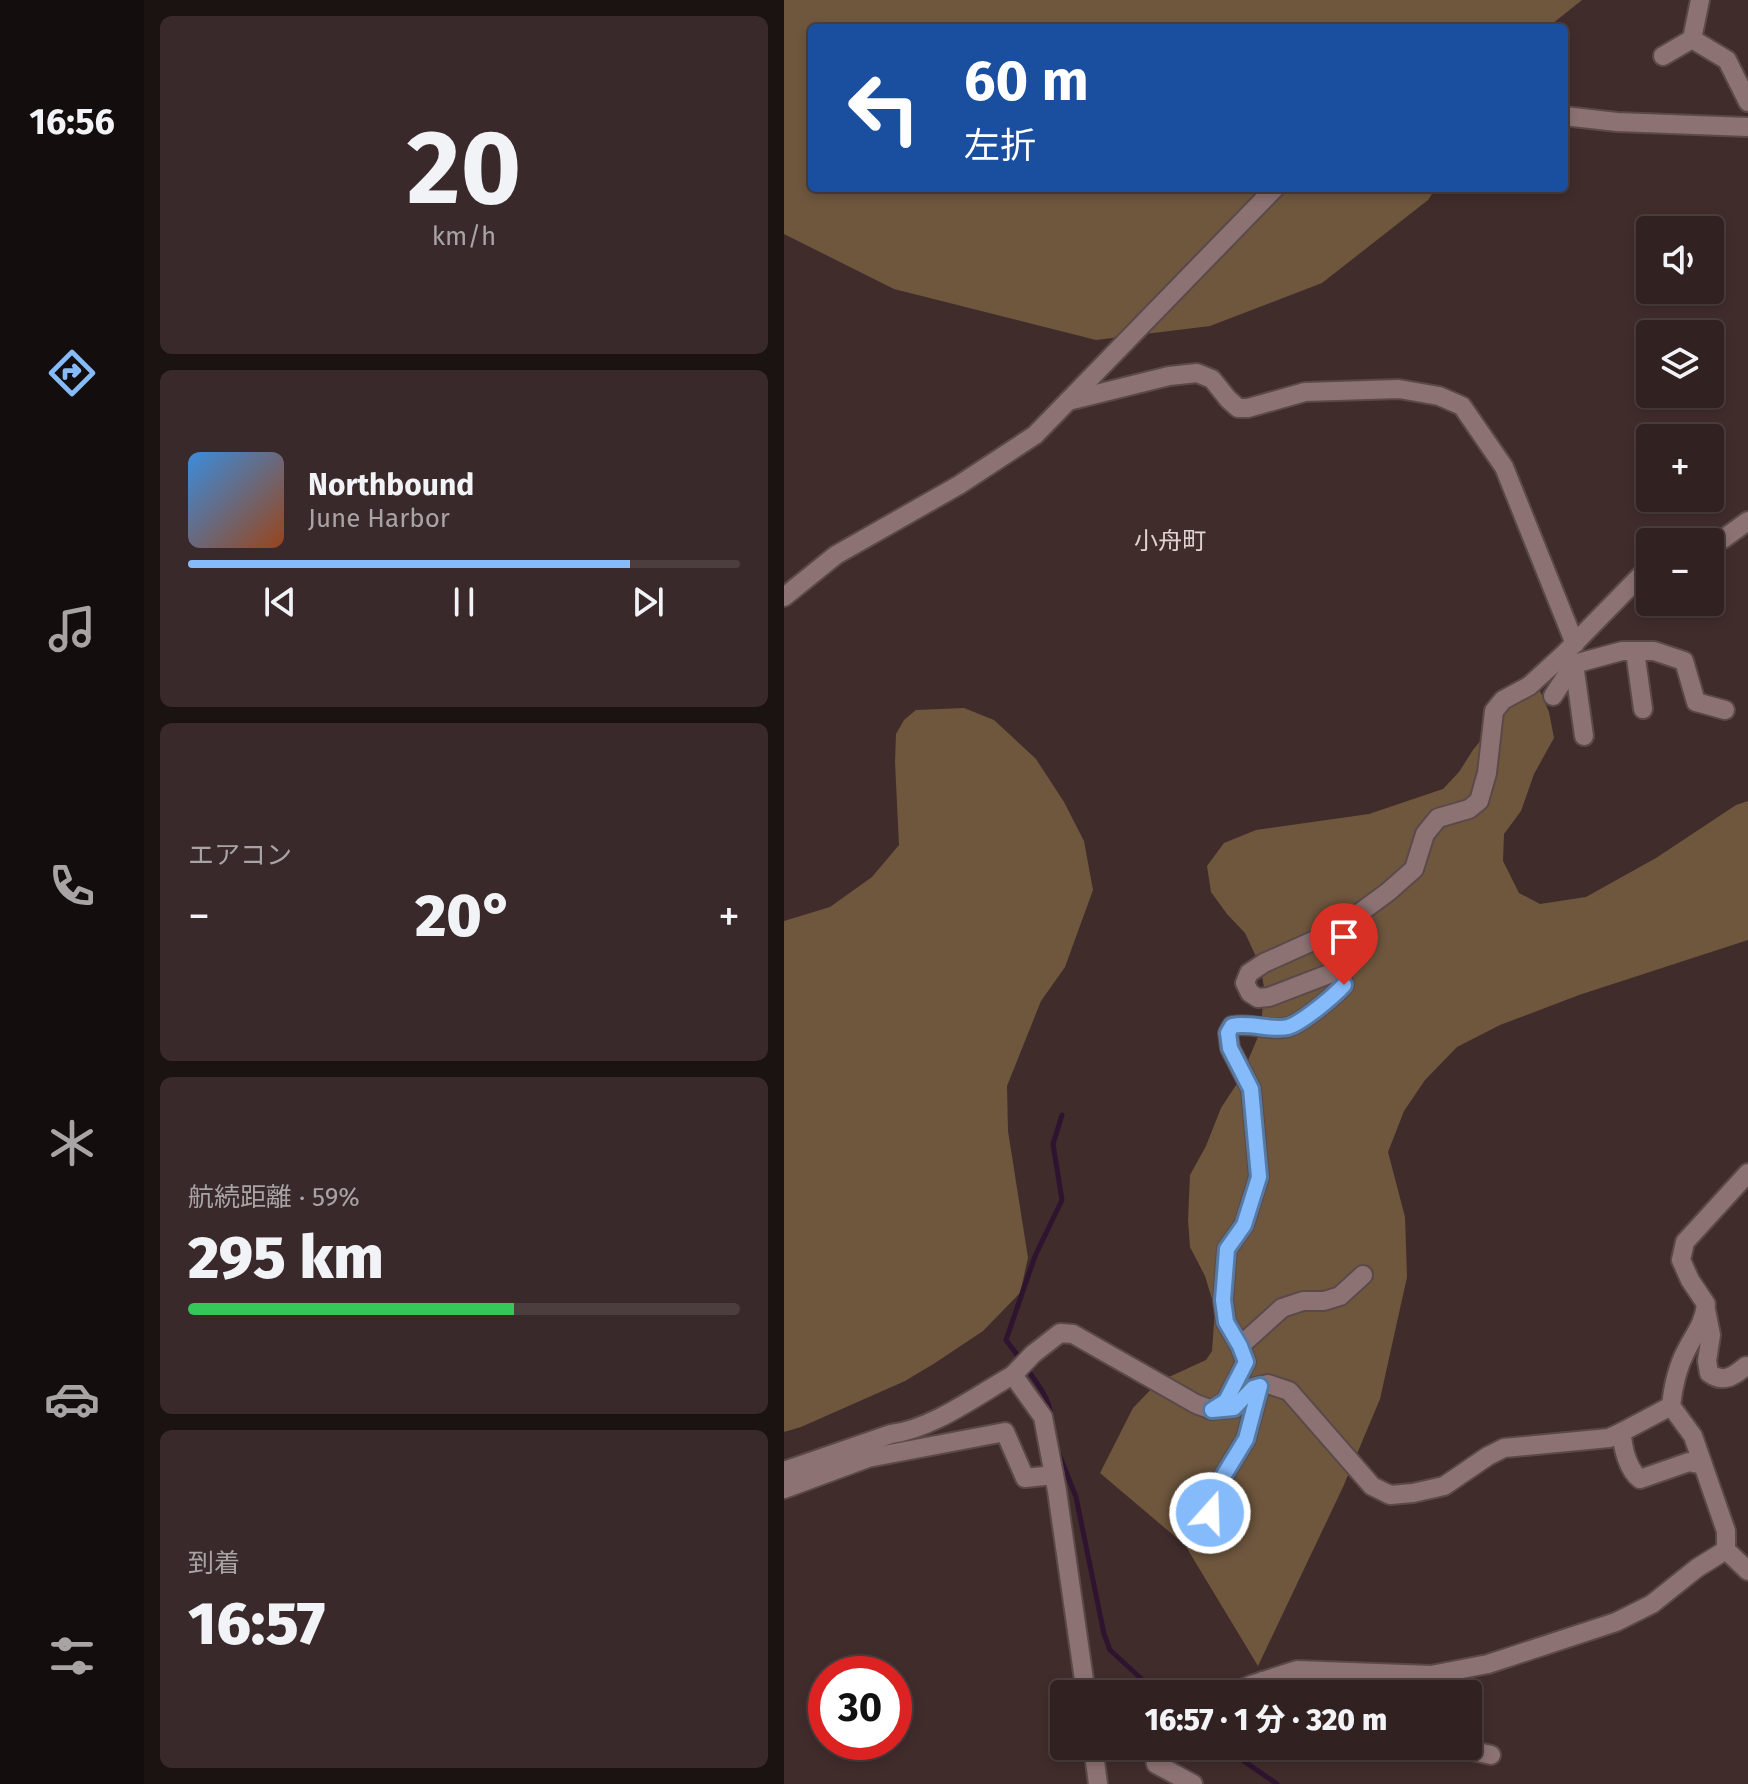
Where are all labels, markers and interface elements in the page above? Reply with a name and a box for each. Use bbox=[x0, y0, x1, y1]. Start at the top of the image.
text: 60 m bbox=[964, 48, 1089, 115]
icon: left bbox=[832, 56, 936, 160]
text: 16:56 bbox=[29, 100, 115, 144]
text: 20 bbox=[407, 106, 521, 231]
text: 左折 bbox=[964, 124, 1036, 168]
map controls bbox=[1636, 216, 1724, 616]
button: sound bbox=[1636, 216, 1724, 304]
text: km/h bbox=[432, 221, 496, 252]
button: layers bbox=[1636, 320, 1724, 408]
icon: directions bbox=[44, 345, 100, 401]
button: + bbox=[1636, 424, 1724, 512]
text: Northbound bbox=[308, 467, 474, 503]
text: June Harbor bbox=[308, 503, 450, 534]
district label: 小舟町 bbox=[1134, 527, 1206, 555]
button: − bbox=[1636, 528, 1724, 616]
icon: previous bbox=[258, 580, 302, 624]
icon: pause bbox=[442, 580, 486, 624]
icon: next bbox=[626, 580, 670, 624]
icon: music bbox=[44, 601, 100, 657]
text: エアコン bbox=[188, 840, 292, 871]
icon: phone bbox=[44, 858, 100, 914]
text: 20° bbox=[415, 880, 513, 952]
text: − bbox=[188, 890, 210, 943]
text: + bbox=[718, 890, 740, 943]
pin bbox=[1310, 903, 1378, 985]
icon: arrive bbox=[1322, 915, 1366, 959]
icon: climate bbox=[44, 1115, 100, 1171]
text: 航続距離 · 59% bbox=[188, 1182, 360, 1213]
text: 295 km bbox=[188, 1222, 384, 1294]
icon: car bbox=[44, 1371, 100, 1427]
position arrow bbox=[1168, 1471, 1252, 1555]
text: 到着 bbox=[188, 1548, 240, 1579]
text: 16:57 bbox=[188, 1588, 325, 1660]
icon: filters bbox=[44, 1628, 100, 1684]
speed limit sign: 30 bbox=[808, 1656, 912, 1760]
text: 16:57 · 1 分 · 320 m bbox=[1145, 1702, 1387, 1738]

